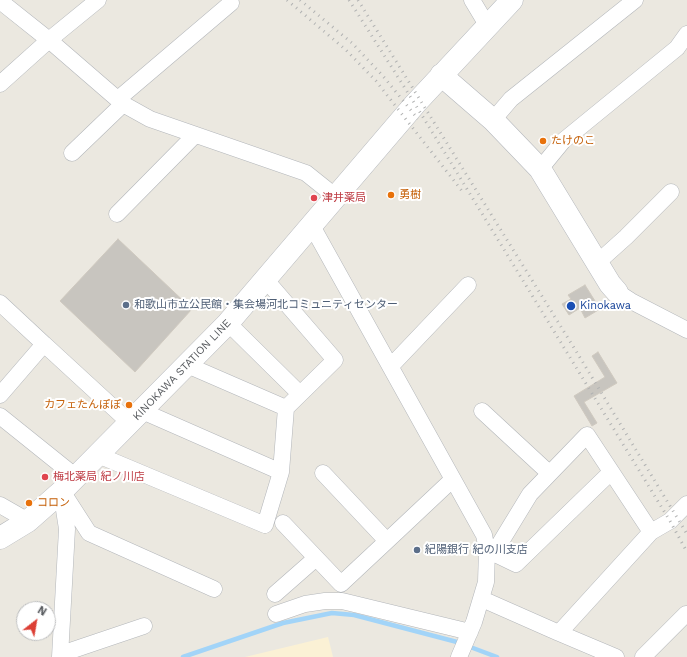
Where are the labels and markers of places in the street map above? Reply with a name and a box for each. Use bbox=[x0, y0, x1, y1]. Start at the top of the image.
place label: たけのこ bbox=[551, 134, 595, 148]
marker: たけのこ bbox=[538, 136, 548, 146]
place label: 勇樹 bbox=[399, 188, 421, 202]
marker: 勇樹 bbox=[386, 190, 396, 200]
place label: 津井薬局 bbox=[322, 191, 366, 205]
marker: 津井薬局 bbox=[309, 193, 319, 203]
place label: 和歌山市立公民館・集会場河北コミュニティセンター bbox=[134, 298, 398, 312]
place label: Kinokawa bbox=[580, 299, 631, 313]
marker: 和歌山市立公民館・集会場河北コミュニティセンター bbox=[121, 300, 131, 310]
marker: Kinokawa bbox=[565, 300, 577, 312]
place label: カフェたんぽぽ bbox=[44, 398, 121, 412]
marker: カフェたんぽぽ bbox=[124, 400, 134, 410]
place label: 梅北薬局 紀ノ川店 bbox=[53, 470, 145, 484]
marker: 梅北薬局 紀ノ川店 bbox=[40, 472, 50, 482]
place label: コロン bbox=[37, 496, 70, 510]
marker: コロン bbox=[24, 498, 34, 508]
place label: 紀陽銀行 紀の川支店 bbox=[425, 543, 528, 557]
marker: 紀陽銀行 紀の川支店 bbox=[412, 545, 422, 555]

